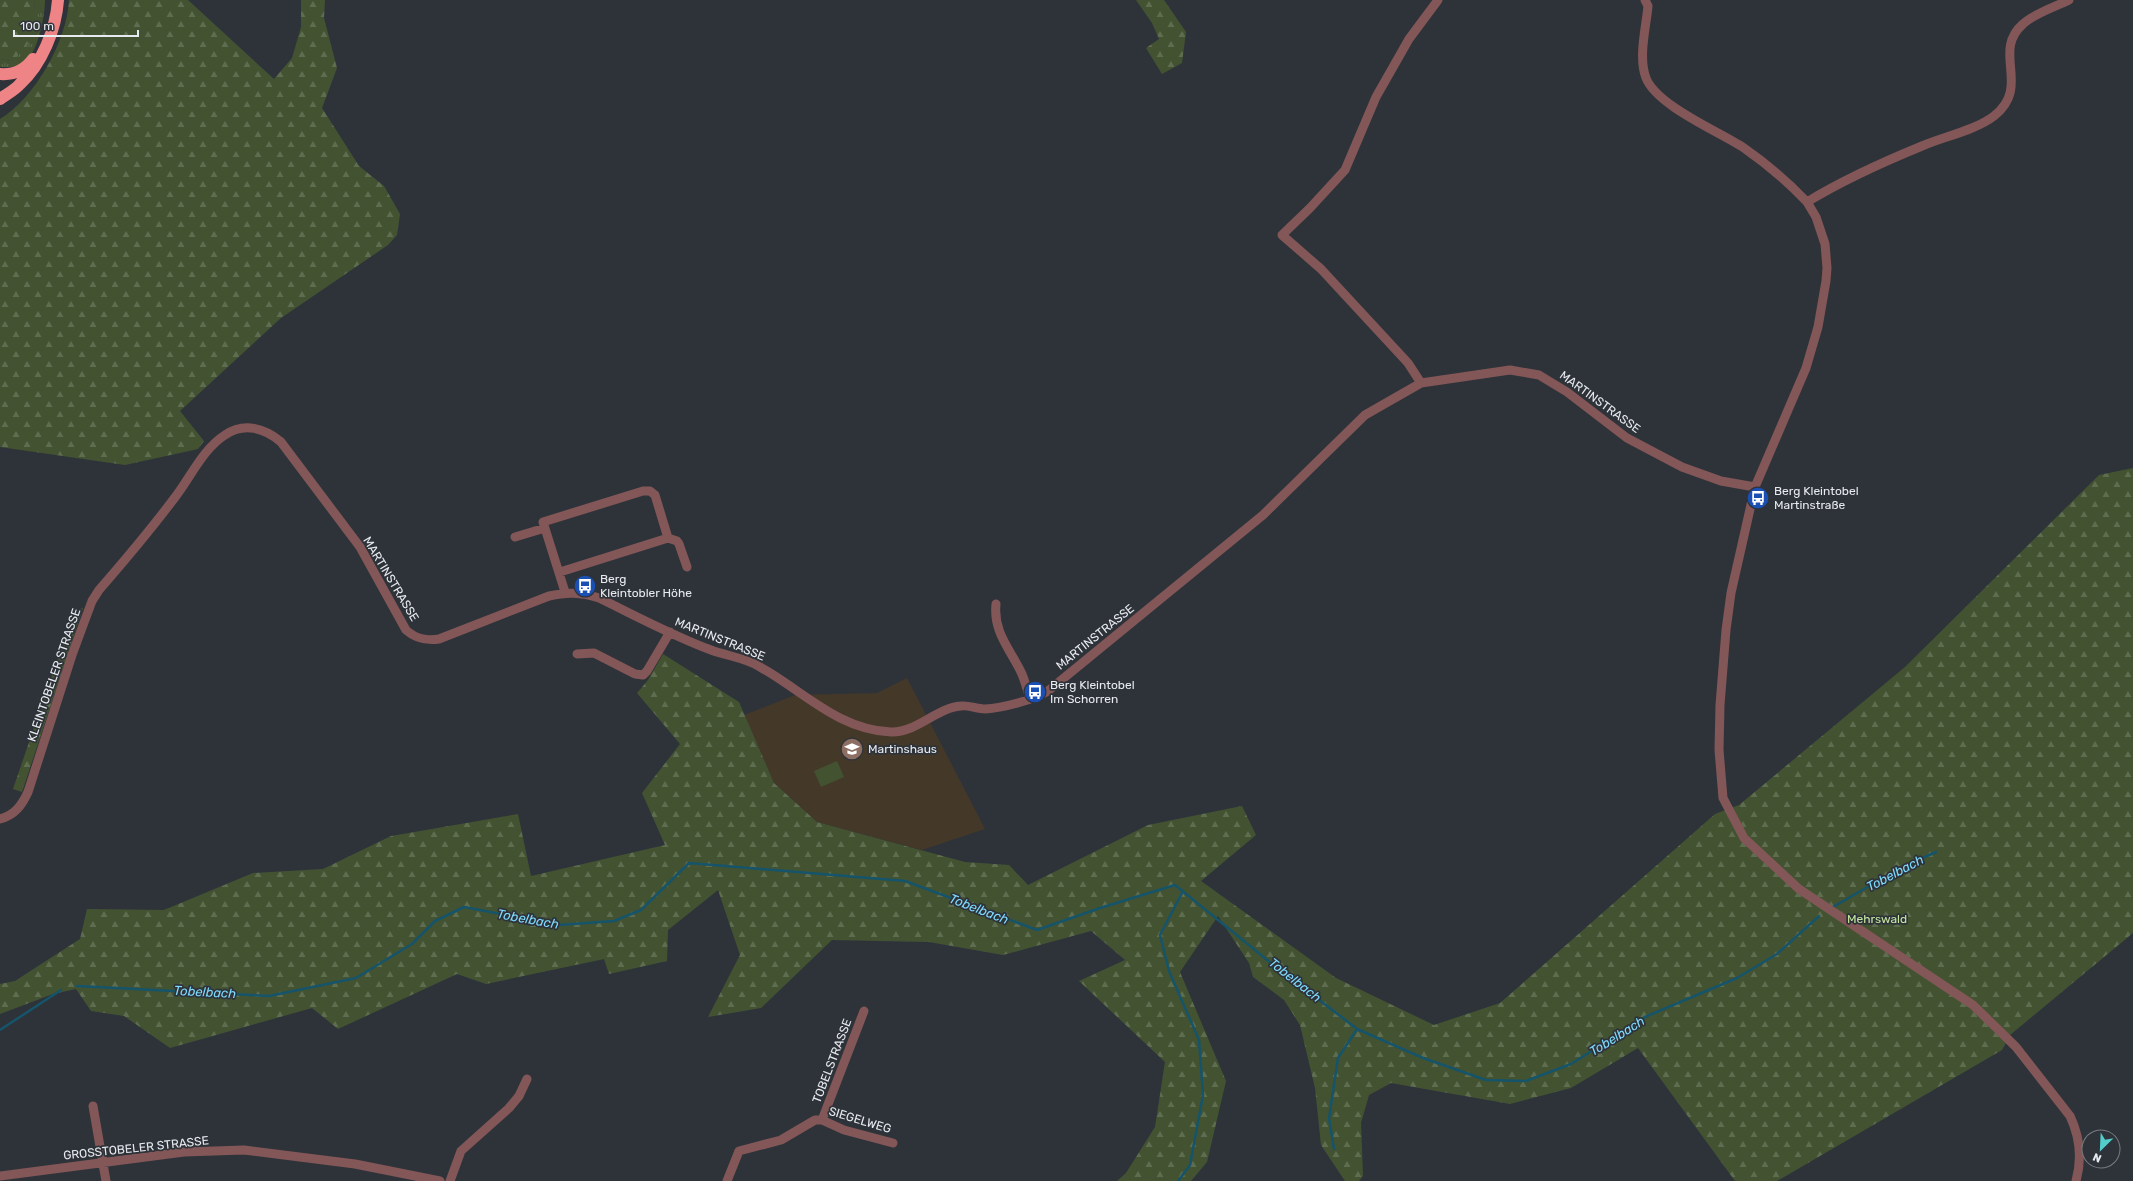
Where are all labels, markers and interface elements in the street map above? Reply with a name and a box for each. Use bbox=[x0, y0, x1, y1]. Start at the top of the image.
scale bar bbox=[14, 12, 138, 38]
text: 100 m bbox=[20, 19, 54, 33]
street label: MARTINSTRASSE bbox=[1557, 368, 1643, 436]
place label: Berg Kleintobel Martinstraße bbox=[1774, 484, 1859, 512]
bus stop icon: Berg Kleintobel Martinstraße bbox=[1745, 485, 1771, 511]
street label: MARTINSTRASSE bbox=[360, 534, 422, 624]
place label: Berg Kleintobler Höhe bbox=[600, 572, 692, 600]
bus stop icon: Berg Kleintobler Höhe bbox=[572, 573, 598, 599]
street label: MARTINSTRASSE bbox=[1053, 601, 1137, 673]
street label: KLEINTOBELER STRASSE bbox=[25, 606, 83, 744]
street label: MARTINSTRASSE bbox=[673, 614, 767, 664]
place label: Berg Kleintobel Im Schorren bbox=[1050, 678, 1135, 706]
bus stop icon: Berg Kleintobel Im Schorren bbox=[1022, 679, 1048, 705]
school or university icon: Martinshaus bbox=[839, 736, 865, 762]
place label: Martinshaus bbox=[868, 742, 937, 756]
water label: Tobelbach bbox=[1864, 852, 1926, 894]
water label: Tobelbach bbox=[947, 891, 1011, 927]
water label: Tobelbach bbox=[496, 906, 560, 932]
park label: Mehrswald bbox=[1847, 912, 1907, 926]
water label: Tobelbach bbox=[1266, 955, 1324, 1005]
water label: Tobelbach bbox=[173, 983, 237, 1001]
water label: Tobelbach bbox=[1587, 1013, 1647, 1059]
street label: TOBELSTRASSE bbox=[809, 1017, 855, 1105]
street label: SIEGELWEG bbox=[827, 1104, 893, 1136]
north arrow bbox=[2081, 1129, 2121, 1169]
street label: GROSSTOBELER STRASSE bbox=[63, 1133, 209, 1163]
text: N bbox=[2091, 1150, 2103, 1165]

